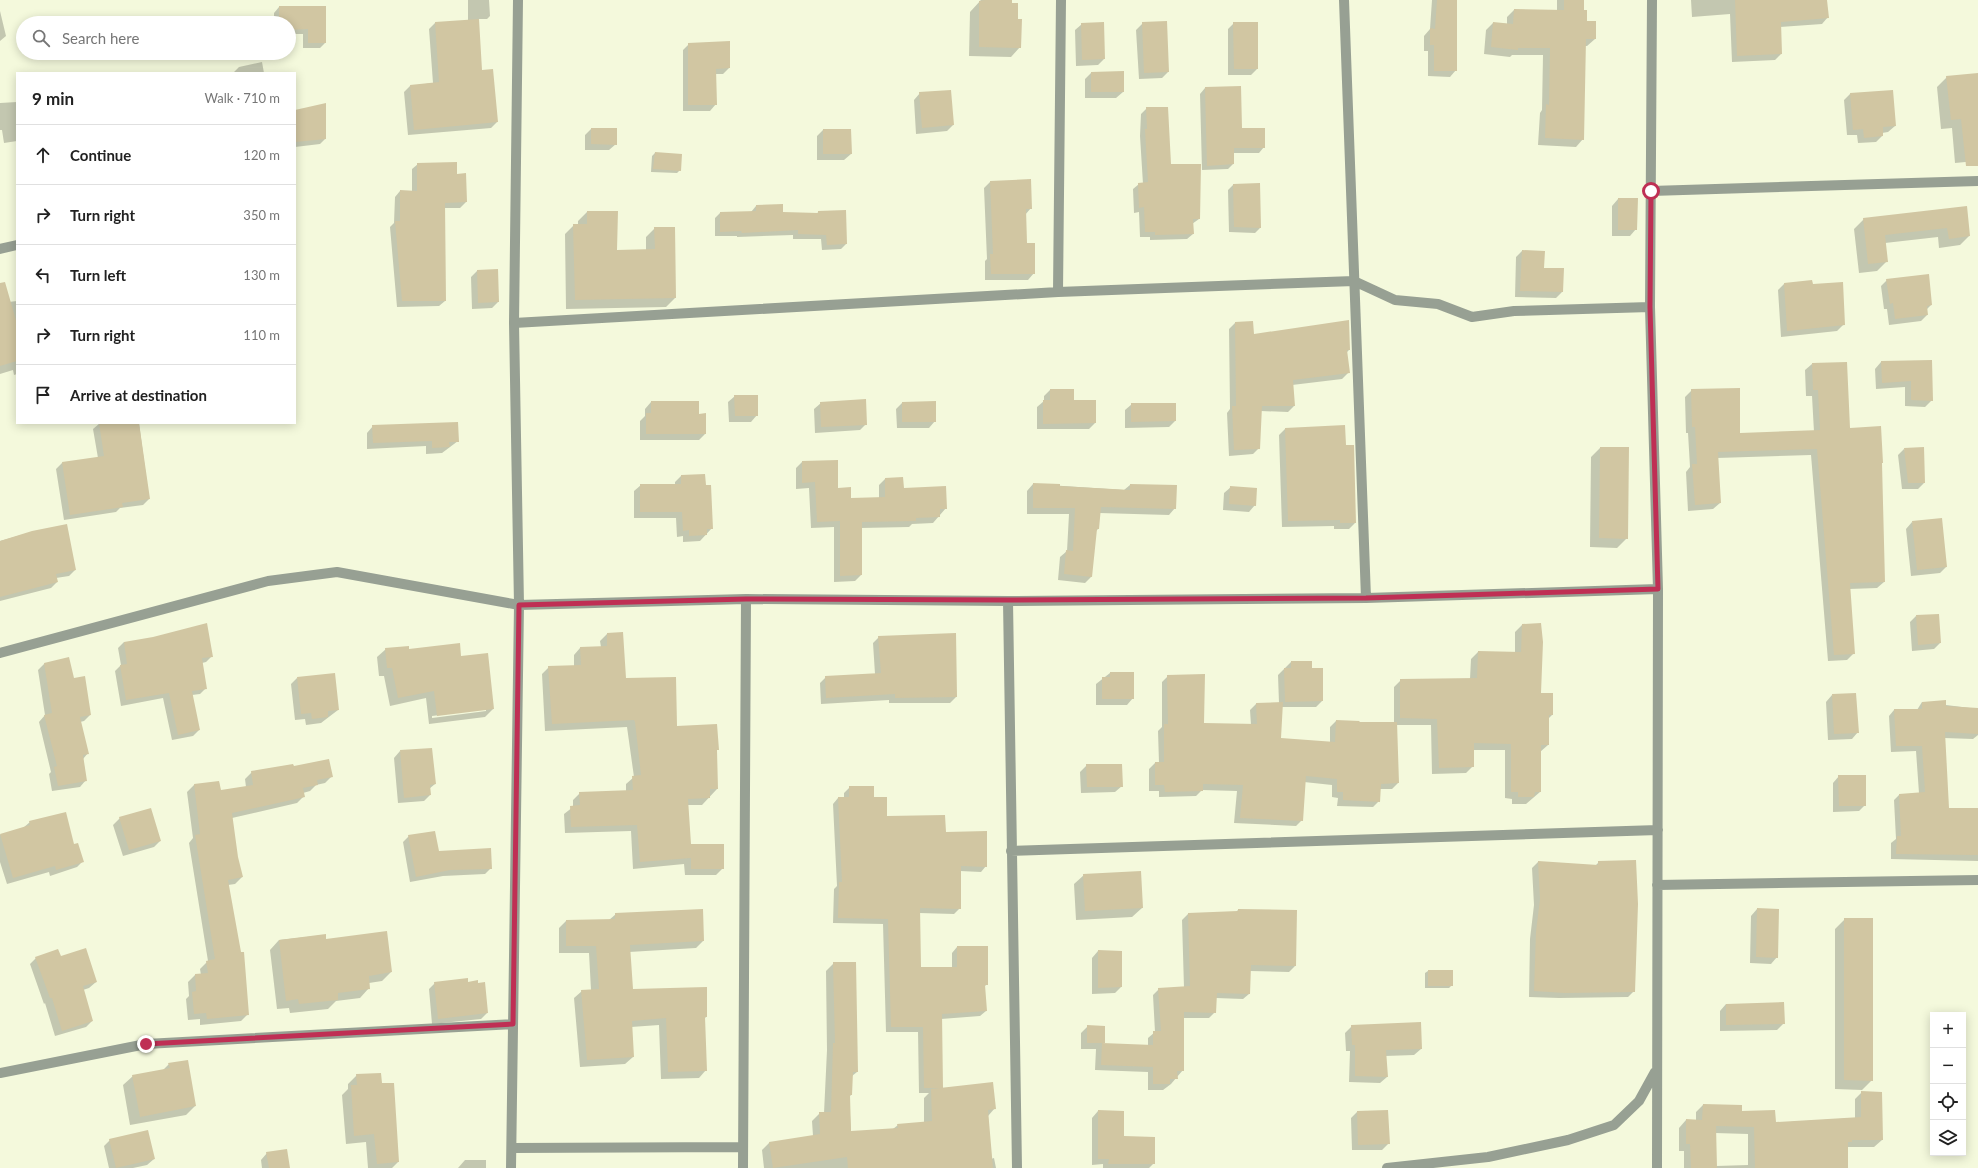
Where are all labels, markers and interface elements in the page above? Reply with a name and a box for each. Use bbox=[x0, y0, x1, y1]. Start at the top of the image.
search box bbox=[16, 16, 296, 60]
icon: search bbox=[30, 27, 52, 49]
text: Search here bbox=[62, 29, 139, 47]
text: 9 min bbox=[32, 88, 74, 109]
text: Walk · 710 m bbox=[204, 90, 280, 106]
icon: ahead bbox=[32, 144, 54, 166]
text: Continue bbox=[70, 146, 131, 164]
text: 120 m bbox=[243, 147, 280, 163]
route start bbox=[1642, 182, 1660, 200]
icon: right bbox=[32, 204, 54, 226]
text: Turn right bbox=[70, 206, 135, 224]
text: 350 m bbox=[243, 207, 280, 223]
icon: left bbox=[32, 264, 54, 286]
text: Turn left bbox=[70, 266, 126, 284]
text: 130 m bbox=[243, 267, 280, 283]
icon: right bbox=[32, 324, 54, 346]
text: Turn right bbox=[70, 326, 135, 344]
text: 110 m bbox=[243, 327, 280, 343]
icon: arrive bbox=[32, 384, 54, 406]
text: Arrive at destination bbox=[70, 386, 207, 404]
map controls bbox=[1930, 1012, 1966, 1156]
button: + bbox=[1930, 1012, 1966, 1048]
route end bbox=[137, 1035, 155, 1053]
button: − bbox=[1930, 1048, 1966, 1084]
button: locate bbox=[1930, 1084, 1966, 1120]
button: layers bbox=[1930, 1120, 1966, 1156]

